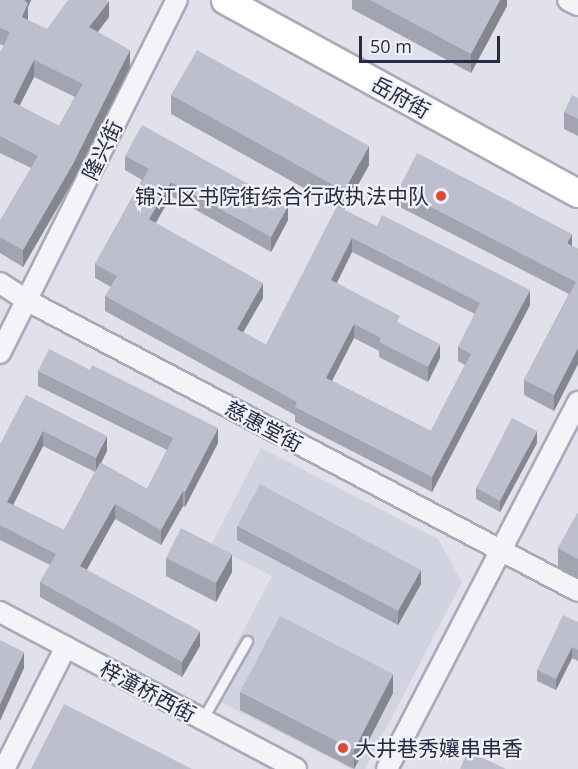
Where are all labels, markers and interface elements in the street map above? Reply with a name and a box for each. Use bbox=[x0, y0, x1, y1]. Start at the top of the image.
scale bar bbox=[362, 24, 503, 62]
text: 50 m bbox=[370, 34, 412, 58]
street label: 岳府街 bbox=[367, 71, 435, 123]
street label: 隆兴街 bbox=[77, 116, 127, 184]
place label: 锦江区书院街综合行政执法中队 bbox=[135, 183, 429, 209]
marker: 锦江区书院街综合行政执法中队 bbox=[434, 189, 448, 203]
street label: 慈惠堂街 bbox=[221, 395, 307, 457]
street label: 梓潼桥西街 bbox=[96, 655, 200, 727]
place label: 大井巷秀孃串串香 bbox=[355, 735, 523, 761]
marker: 大井巷秀孃串串香 bbox=[336, 741, 350, 755]

